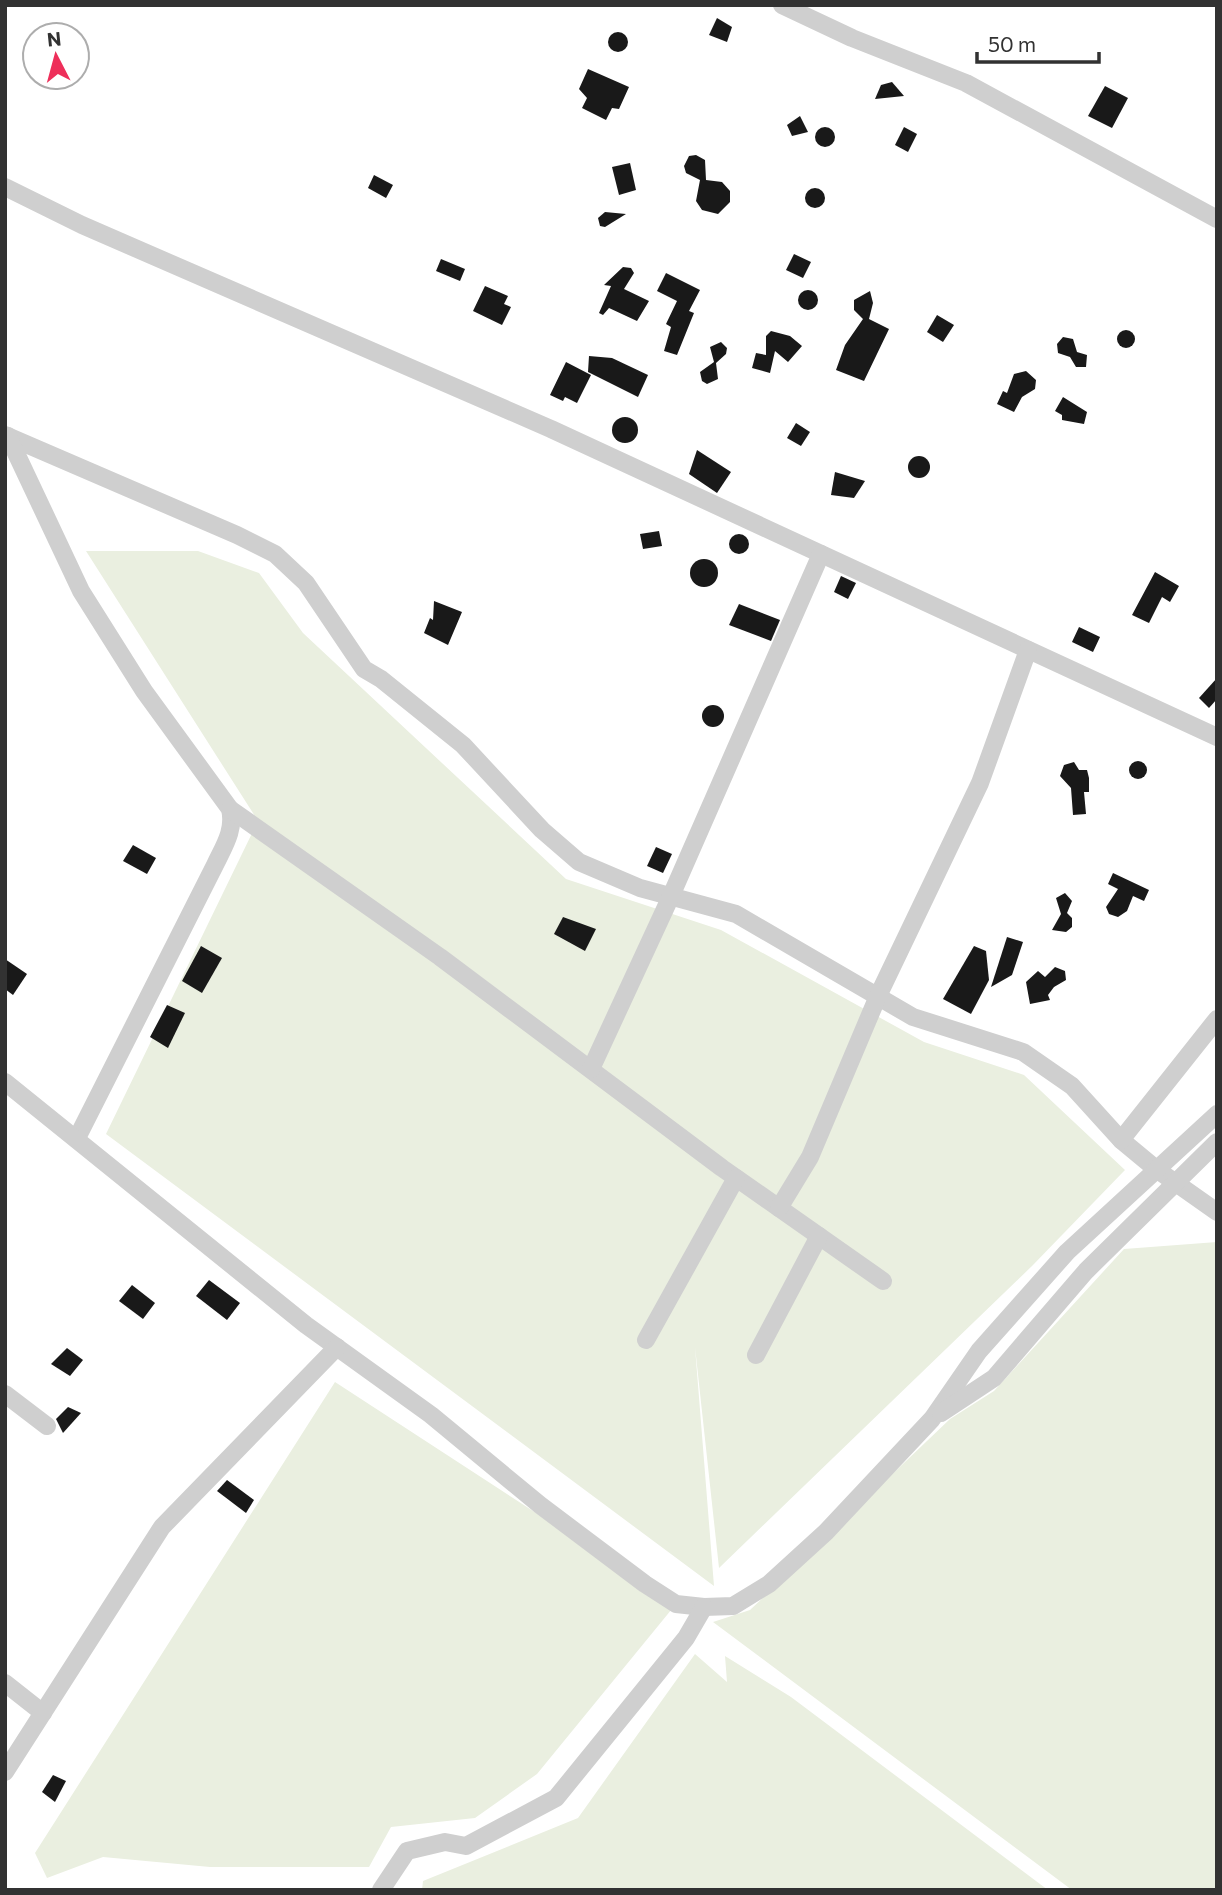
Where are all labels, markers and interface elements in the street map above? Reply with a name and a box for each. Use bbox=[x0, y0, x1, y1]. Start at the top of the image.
north arrow bbox=[21, 21, 91, 91]
scale bar bbox=[977, 21, 1100, 65]
text: N bbox=[46, 26, 62, 51]
text: 50 m bbox=[988, 31, 1036, 56]

